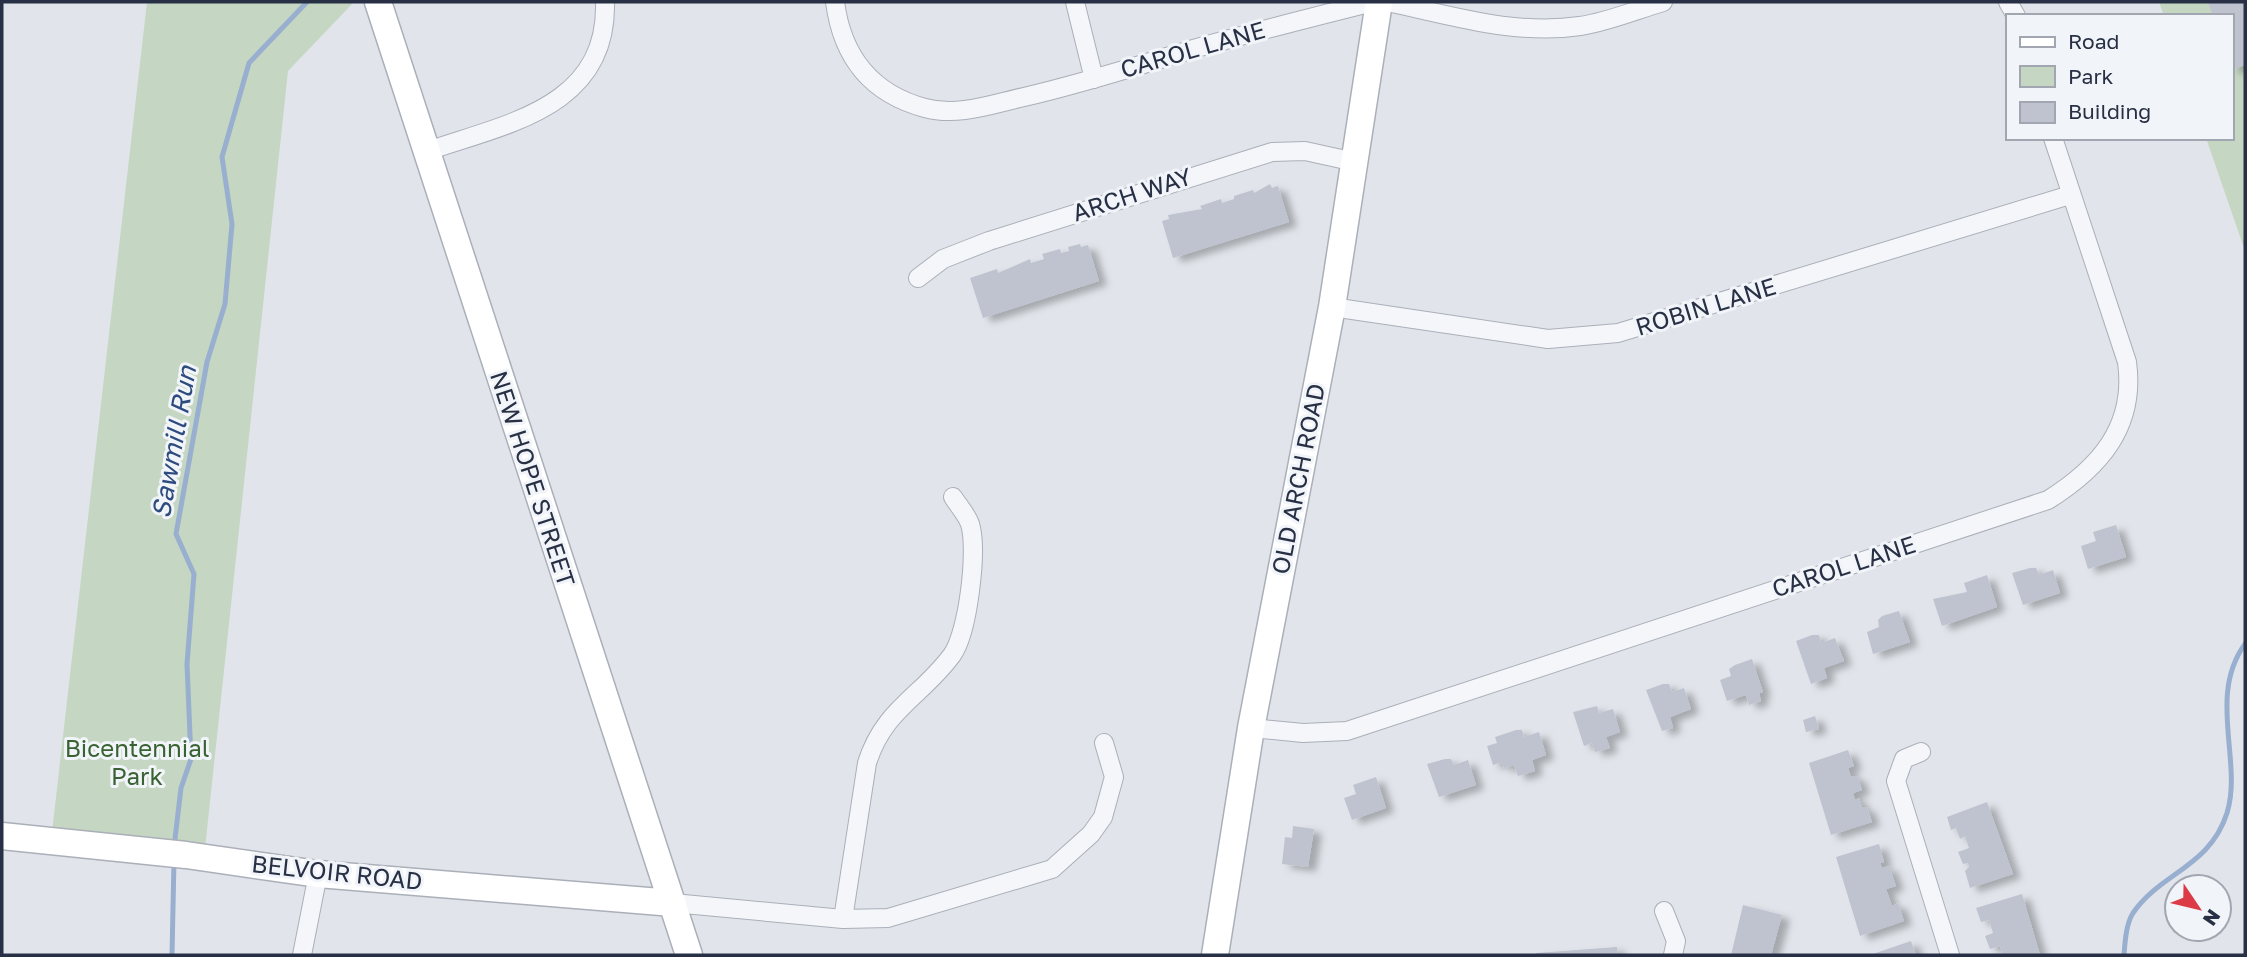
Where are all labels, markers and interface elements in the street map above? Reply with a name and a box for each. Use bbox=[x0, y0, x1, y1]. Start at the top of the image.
street label: CAROL LANE bbox=[1117, 14, 1268, 83]
legend bbox=[2006, 14, 2233, 140]
text: Road bbox=[2068, 28, 2119, 54]
text: Park bbox=[2068, 63, 2114, 89]
text: Building bbox=[2068, 98, 2151, 124]
street label: ARCH WAY bbox=[1068, 160, 1195, 226]
street label: ROBIN LANE bbox=[1632, 270, 1779, 341]
water label: Sawmill Run bbox=[145, 362, 202, 521]
street label: NEW HOPE STREET bbox=[485, 367, 582, 590]
street label: OLD ARCH ROAD bbox=[1265, 381, 1330, 577]
street label: CAROL LANE bbox=[1768, 529, 1919, 602]
park label: Bicentennial Park bbox=[65, 733, 209, 790]
street label: BELVOIR ROAD bbox=[250, 848, 424, 895]
north arrow bbox=[2163, 873, 2233, 943]
text: N bbox=[2199, 906, 2226, 931]

